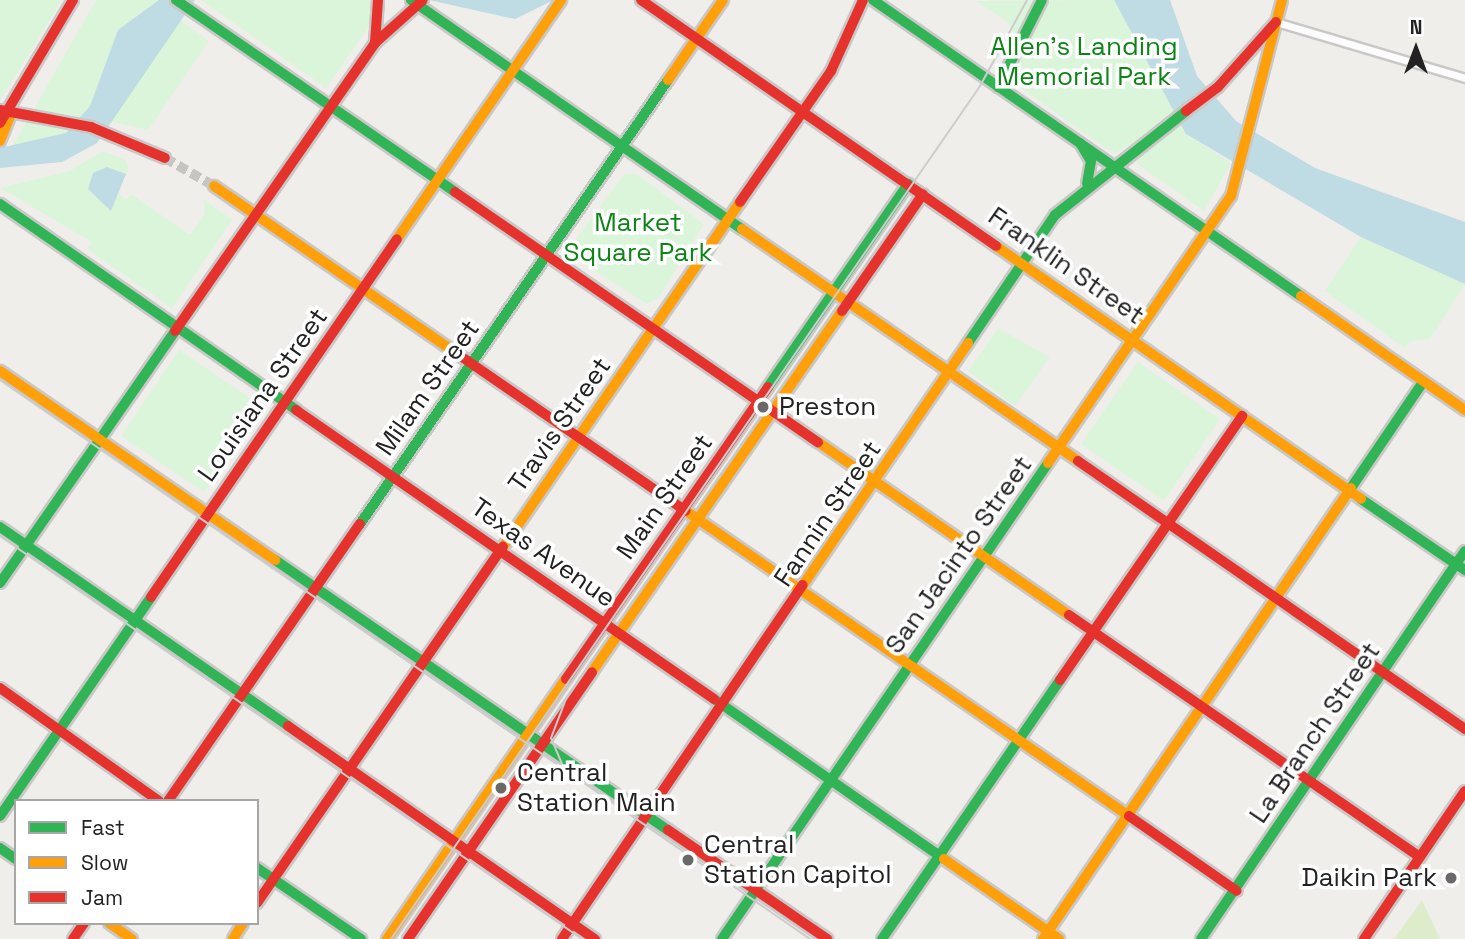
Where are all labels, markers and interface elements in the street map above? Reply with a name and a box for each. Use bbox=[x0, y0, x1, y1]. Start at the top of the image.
north arrow bbox=[1381, 14, 1451, 84]
text: N bbox=[1410, 15, 1422, 40]
park label: Allen's Landing Memorial Park bbox=[990, 31, 1178, 92]
street label: Franklin Street bbox=[982, 201, 1150, 331]
park label: Market Square Park bbox=[563, 207, 713, 268]
street label: Louisiana Street bbox=[192, 302, 334, 488]
street label: Milam Street bbox=[370, 314, 486, 462]
street label: Travis Street bbox=[502, 352, 618, 498]
place label: Preston bbox=[779, 391, 876, 423]
marker: Preston bbox=[753, 397, 773, 417]
street label: Main Street bbox=[610, 428, 720, 566]
street label: Fannin Street bbox=[768, 435, 888, 593]
street label: San Jacinto Street bbox=[879, 450, 1039, 660]
street label: Texas Avenue bbox=[465, 492, 621, 614]
street label: La Branch Street bbox=[1243, 637, 1387, 829]
place label: Central Station Main bbox=[517, 757, 676, 818]
marker: Central Station Main bbox=[491, 778, 511, 798]
legend bbox=[14, 799, 259, 925]
text: Fast bbox=[81, 814, 125, 841]
place label: Central Station Capitol bbox=[704, 829, 892, 890]
text: Slow bbox=[81, 849, 129, 876]
marker: Central Station Capitol bbox=[678, 850, 698, 870]
place label: Daikin Park bbox=[1301, 862, 1437, 894]
marker: Daikin Park bbox=[1443, 870, 1459, 886]
text: Jam bbox=[81, 884, 123, 911]

